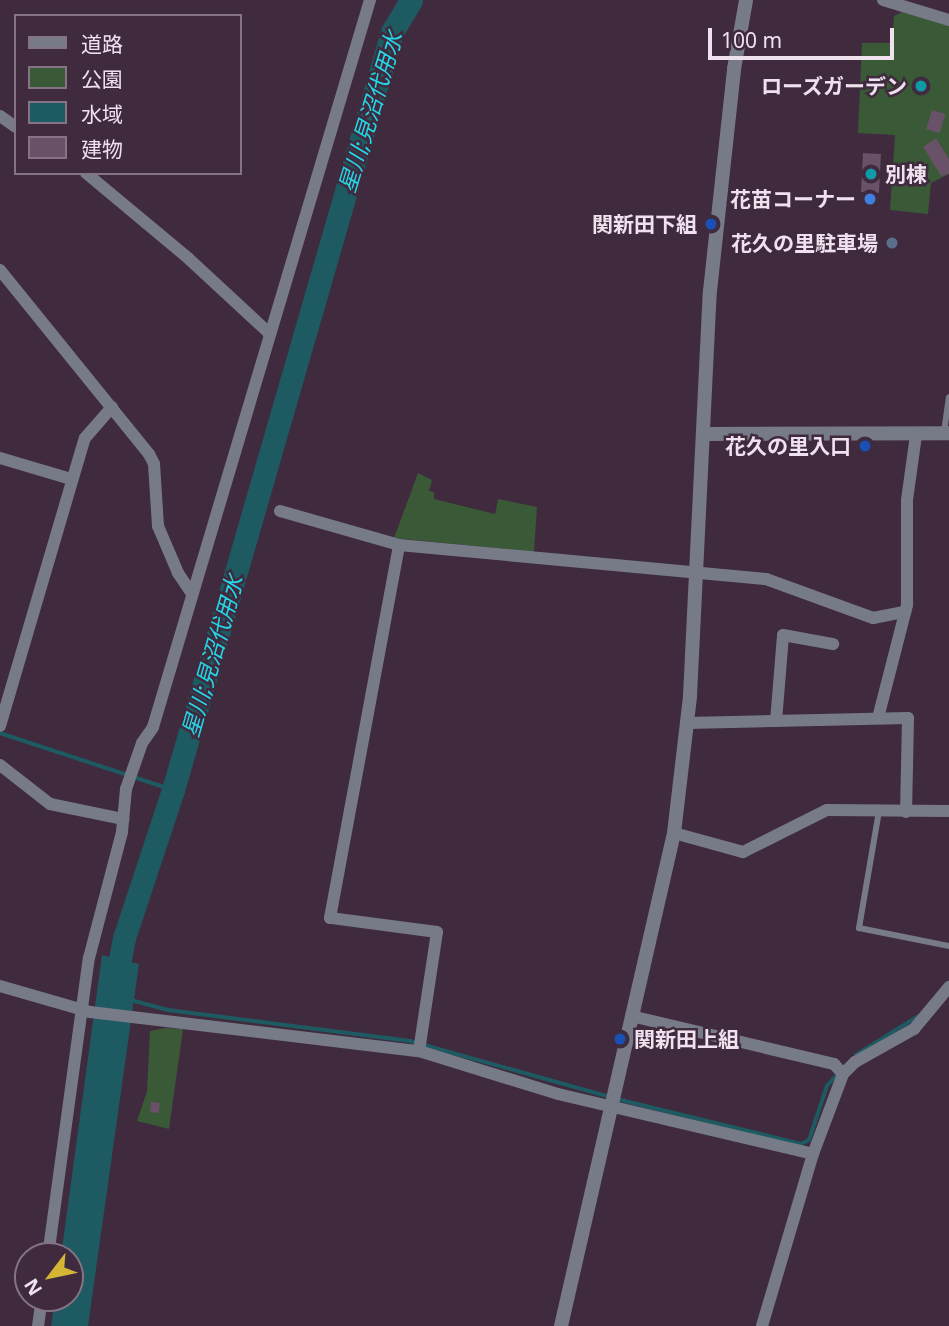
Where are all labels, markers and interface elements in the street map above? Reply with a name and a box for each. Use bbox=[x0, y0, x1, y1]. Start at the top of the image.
legend bbox=[14, 14, 242, 175]
scale bar bbox=[711, 14, 897, 58]
text: 100 m bbox=[721, 26, 782, 54]
water label: 星川;見沼代用水 bbox=[332, 28, 408, 196]
text: 道路 bbox=[81, 30, 123, 58]
text: 公園 bbox=[81, 65, 123, 93]
place label: ローズガーデン bbox=[760, 73, 907, 99]
marker: ローズガーデン bbox=[913, 78, 929, 94]
text: 水域 bbox=[81, 100, 123, 128]
text: 建物 bbox=[81, 135, 123, 163]
place label: 別棟 bbox=[885, 161, 927, 187]
marker: 別棟 bbox=[863, 166, 879, 182]
place label: 花苗コーナー bbox=[730, 186, 856, 212]
marker: 花苗コーナー bbox=[862, 191, 878, 207]
place label: 関新田下組 bbox=[592, 211, 697, 237]
marker: 関新田下組 bbox=[703, 216, 719, 232]
place label: 花久の里駐車場 bbox=[731, 230, 878, 256]
marker: 花久の里駐車場 bbox=[884, 235, 900, 251]
place label: 花久の里入口 bbox=[725, 433, 851, 459]
marker: 花久の里入口 bbox=[857, 438, 873, 454]
water label: 星川;見沼代用水 bbox=[176, 572, 248, 740]
place label: 関新田上組 bbox=[634, 1026, 739, 1052]
marker: 関新田上組 bbox=[612, 1031, 628, 1047]
north arrow bbox=[14, 1242, 84, 1312]
text: N bbox=[18, 1274, 48, 1301]

